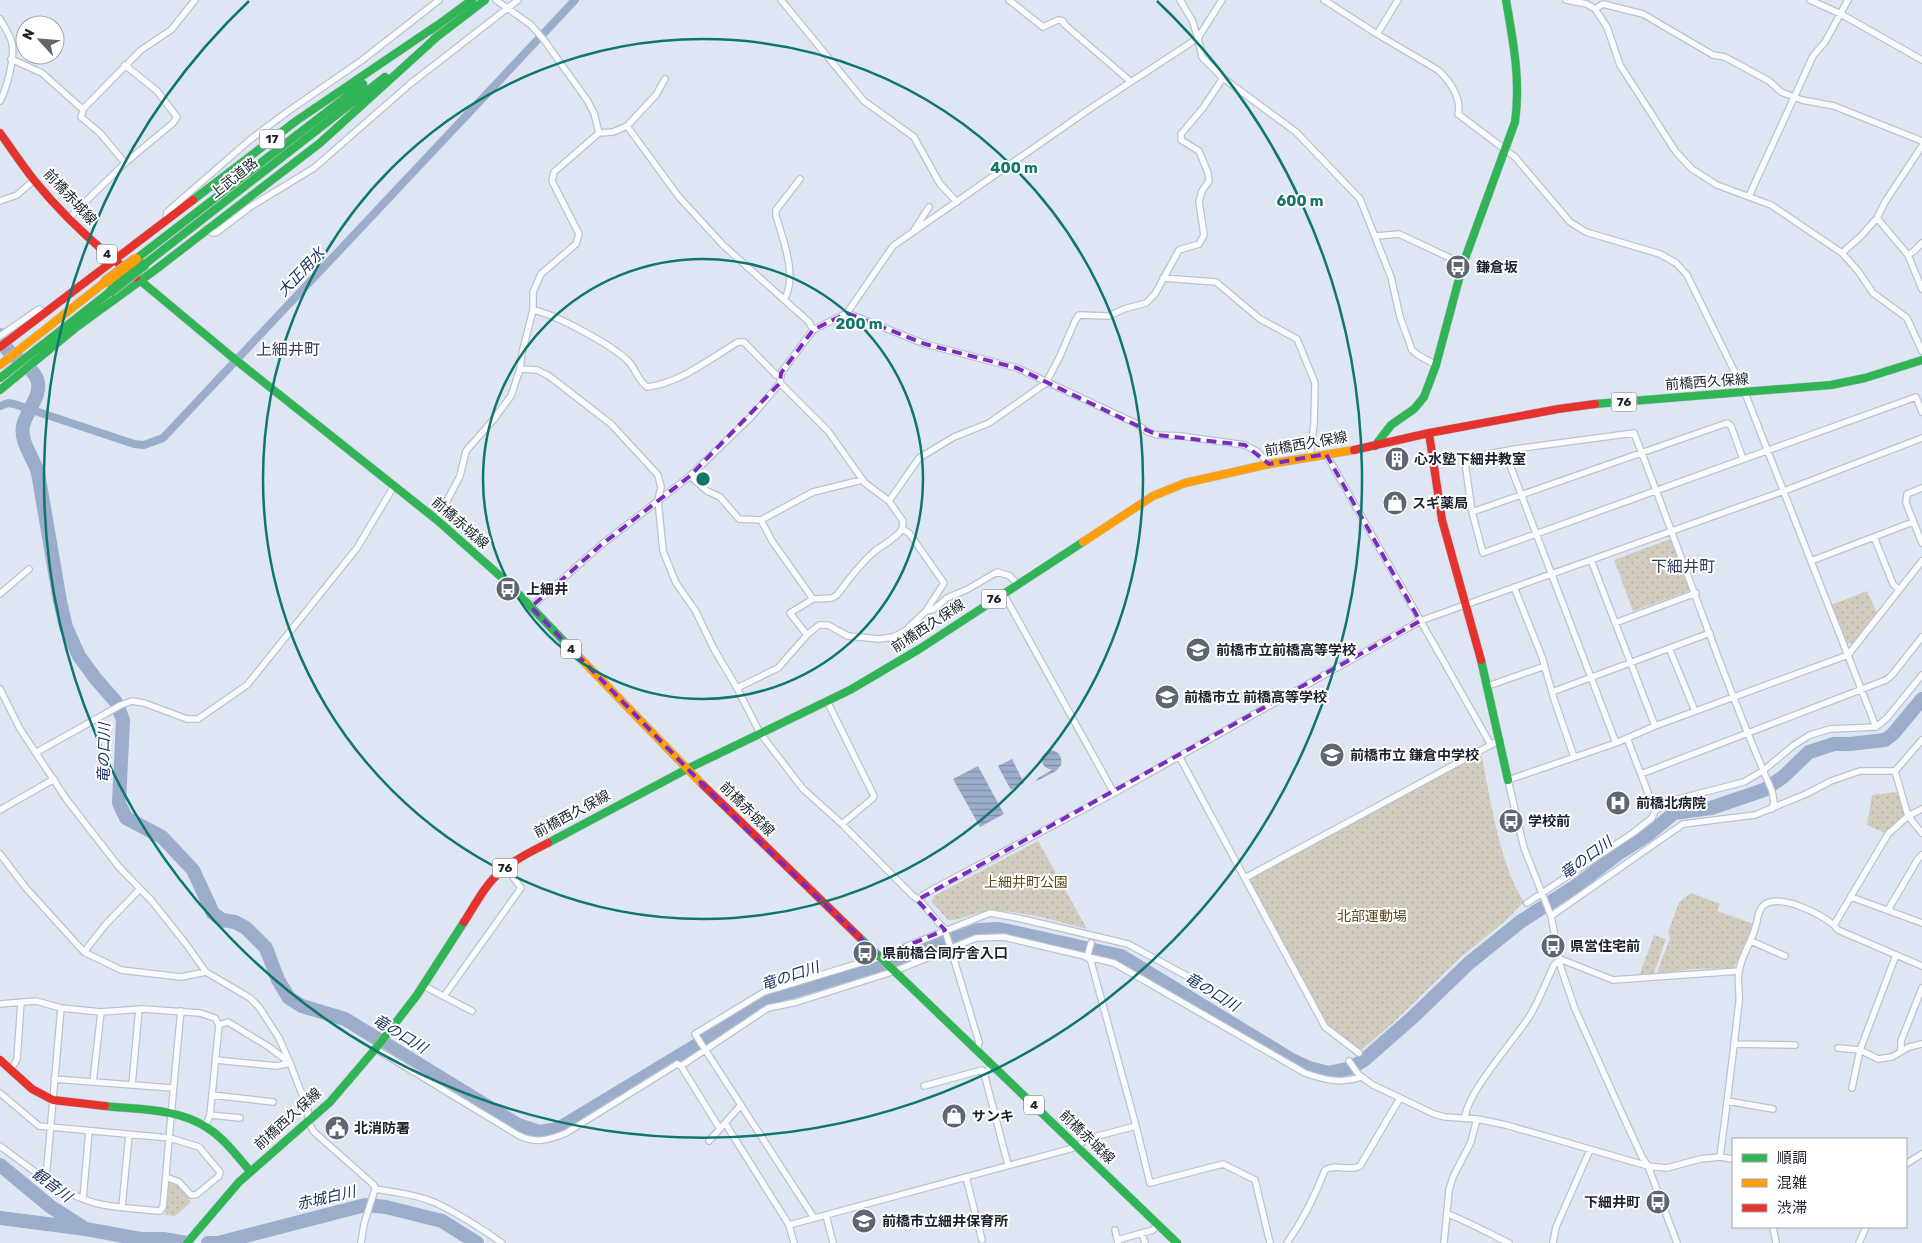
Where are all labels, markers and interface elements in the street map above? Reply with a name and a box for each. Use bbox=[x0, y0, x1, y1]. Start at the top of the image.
north arrow bbox=[15, 15, 65, 65]
text: N bbox=[19, 26, 39, 43]
road number: 17 bbox=[260, 130, 284, 148]
street label: 上武道路 bbox=[207, 154, 261, 202]
text: 400 m bbox=[990, 159, 1038, 177]
street label: 前橋赤城線 bbox=[40, 166, 100, 228]
text: 600 m bbox=[1276, 192, 1324, 210]
water label: 大正用水 bbox=[274, 242, 329, 300]
road number: 4 bbox=[97, 244, 117, 264]
bus stop icon: 鎌倉坂 bbox=[1445, 254, 1471, 280]
place label: 鎌倉坂 bbox=[1476, 259, 1518, 276]
text: 200 m bbox=[835, 315, 883, 333]
district label: 上細井町 bbox=[256, 340, 320, 359]
street label: 前橋西久保線 bbox=[1665, 371, 1749, 393]
road number: 76 bbox=[1612, 392, 1636, 412]
street label: 前橋西久保線 bbox=[1263, 428, 1349, 460]
building icon: 心水塾下細井教室 bbox=[1384, 446, 1410, 472]
place label: 心水塾下細井教室 bbox=[1414, 451, 1526, 468]
centre of rings bbox=[694, 470, 712, 488]
shop icon: スギ薬局 bbox=[1382, 490, 1408, 516]
street label: 前橋赤城線 bbox=[428, 494, 492, 552]
place label: スギ薬局 bbox=[1412, 495, 1468, 512]
district label: 下細井町 bbox=[1651, 557, 1715, 576]
bus stop icon: 上細井 bbox=[495, 576, 521, 602]
place label: 上細井 bbox=[526, 581, 568, 598]
road number: 76 bbox=[982, 590, 1006, 608]
street label: 前橋西久保線 bbox=[888, 596, 968, 656]
school or university icon: 前橋市立前橋高等学校 bbox=[1185, 637, 1211, 663]
road number: 4 bbox=[561, 640, 581, 659]
place label: 前橋市立前橋高等学校 bbox=[1216, 642, 1356, 659]
school or university icon: 前橋市立 前橋高等学校 bbox=[1154, 684, 1180, 710]
place label: 前橋市立 前橋高等学校 bbox=[1184, 689, 1327, 706]
water label: 竜の口川 bbox=[94, 721, 114, 783]
school or university icon: 前橋市立 鎌倉中学校 bbox=[1319, 742, 1345, 768]
place label: 前橋市立 鎌倉中学校 bbox=[1350, 747, 1479, 764]
street label: 前橋赤城線 bbox=[716, 778, 778, 840]
street label: 前橋西久保線 bbox=[531, 787, 613, 841]
hospital icon: 前橋北病院 bbox=[1605, 790, 1631, 816]
place label: 前橋北病院 bbox=[1636, 795, 1706, 812]
bus stop icon: 学校前 bbox=[1498, 808, 1524, 834]
place label: 学校前 bbox=[1528, 813, 1570, 830]
water label: 竜の口川 bbox=[1556, 832, 1617, 883]
road number: 76 bbox=[492, 858, 518, 878]
park label: 上細井町公園 bbox=[984, 874, 1068, 891]
park label: 北部運動場 bbox=[1337, 908, 1407, 925]
bus stop icon: 県営住宅前 bbox=[1540, 933, 1566, 959]
place label: 県営住宅前 bbox=[1570, 938, 1640, 955]
bus stop icon: 県前橋合同庁舎入口 bbox=[852, 940, 878, 966]
place label: 県前橋合同庁舎入口 bbox=[882, 945, 1008, 962]
water label: 竜の口川 bbox=[759, 958, 823, 994]
water label: 竜の口川 bbox=[1182, 969, 1244, 1016]
water label: 竜の口川 bbox=[370, 1011, 432, 1058]
street label: 前橋西久保線 bbox=[251, 1085, 325, 1153]
road number: 4 bbox=[1024, 1096, 1044, 1114]
shop icon: サンキ bbox=[941, 1103, 967, 1129]
street label: 前橋赤城線 bbox=[1056, 1107, 1118, 1167]
place label: サンキ bbox=[972, 1108, 1014, 1125]
public building icon: 北消防署 bbox=[324, 1115, 350, 1141]
place label: 北消防署 bbox=[354, 1120, 410, 1137]
legend bbox=[1732, 1138, 1907, 1228]
text: 順調 bbox=[1777, 1149, 1807, 1167]
water label: 観音川 bbox=[29, 1164, 77, 1207]
text: 混雑 bbox=[1777, 1174, 1807, 1192]
water label: 赤城白川 bbox=[295, 1182, 359, 1214]
bus stop icon: 下細井町 bbox=[1645, 1189, 1671, 1215]
place label: 下細井町 bbox=[1584, 1194, 1640, 1211]
text: 渋滞 bbox=[1777, 1199, 1807, 1217]
school or university icon: 前橋市立細井保育所 bbox=[851, 1208, 877, 1234]
place label: 前橋市立細井保育所 bbox=[882, 1213, 1008, 1230]

